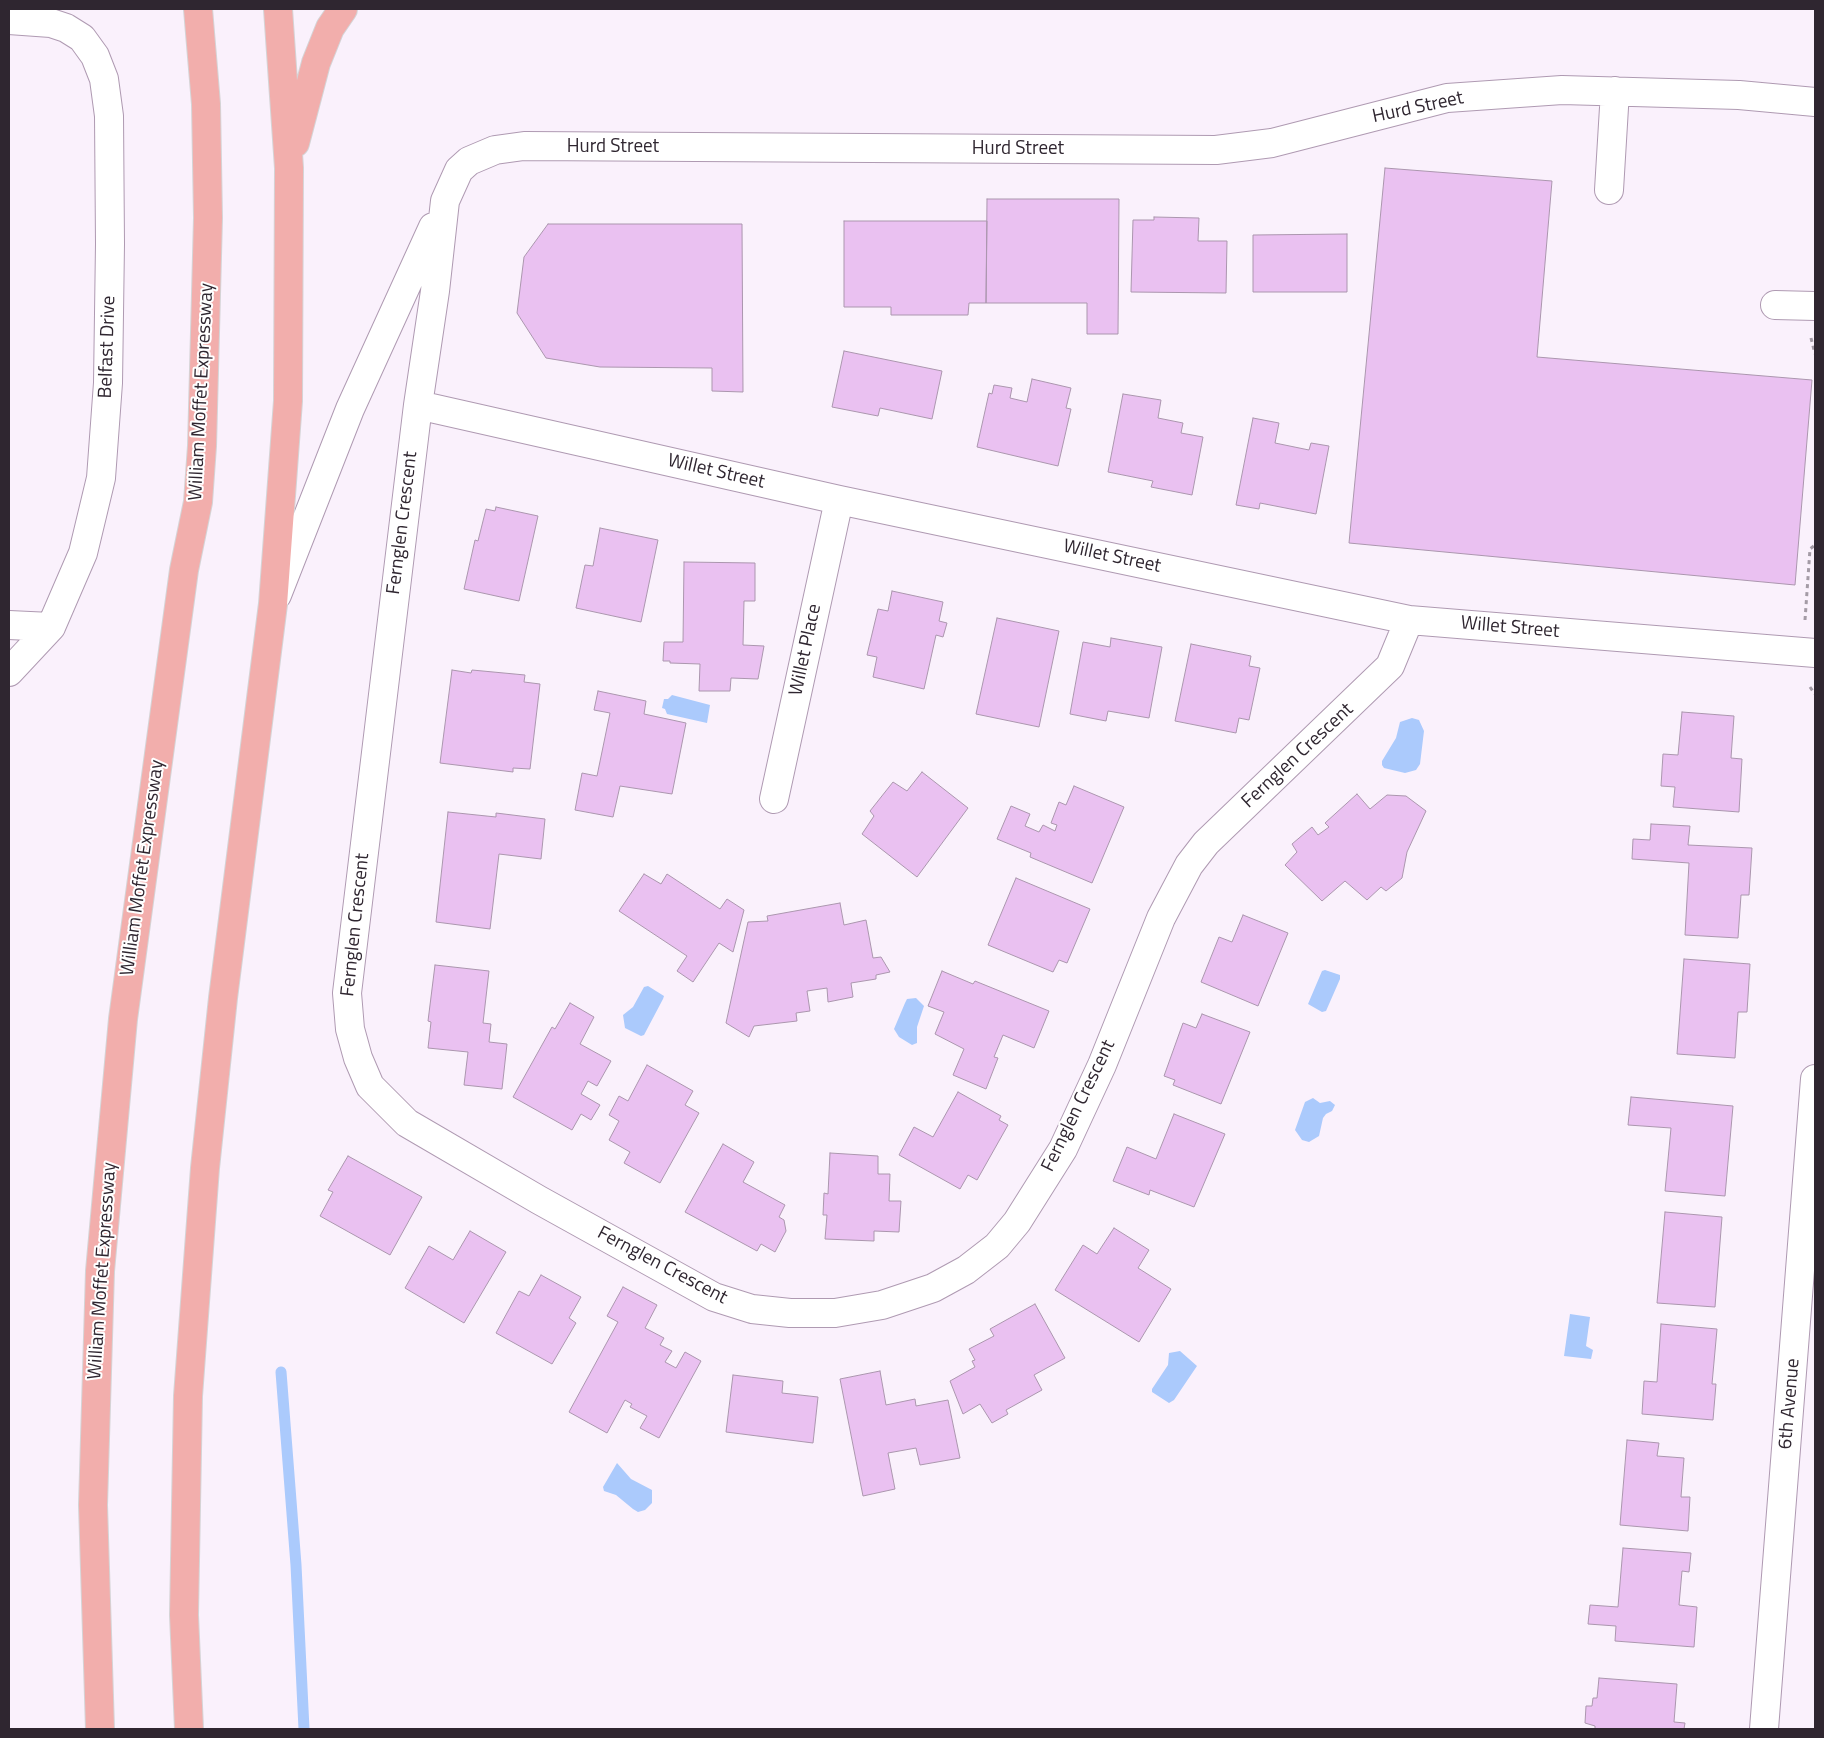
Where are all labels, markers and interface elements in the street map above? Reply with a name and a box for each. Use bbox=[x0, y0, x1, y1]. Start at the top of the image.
street label: Hurd Street bbox=[1370, 87, 1466, 129]
street label: Hurd Street bbox=[567, 136, 659, 158]
street label: Hurd Street bbox=[972, 138, 1064, 160]
street label: William Moffet Expressway bbox=[185, 283, 219, 501]
street label: Belfast Drive bbox=[95, 295, 121, 399]
street label: Fernglen Crescent bbox=[383, 450, 423, 596]
street label: Willet Street bbox=[665, 450, 767, 494]
street label: Willet Street bbox=[1061, 536, 1163, 578]
street label: Willet Place bbox=[785, 602, 827, 698]
street label: Willet Street bbox=[1460, 612, 1560, 644]
street label: Fernglen Crescent bbox=[1238, 699, 1358, 813]
street label: William Moffet Expressway bbox=[117, 759, 169, 977]
street label: Fernglen Crescent bbox=[337, 852, 375, 998]
street label: Fernglen Crescent bbox=[1037, 1036, 1121, 1176]
street label: William Moffet Expressway bbox=[84, 1162, 122, 1380]
street label: Fernglen Crescent bbox=[593, 1222, 731, 1310]
street label: 6th Avenue bbox=[1775, 1358, 1805, 1450]

